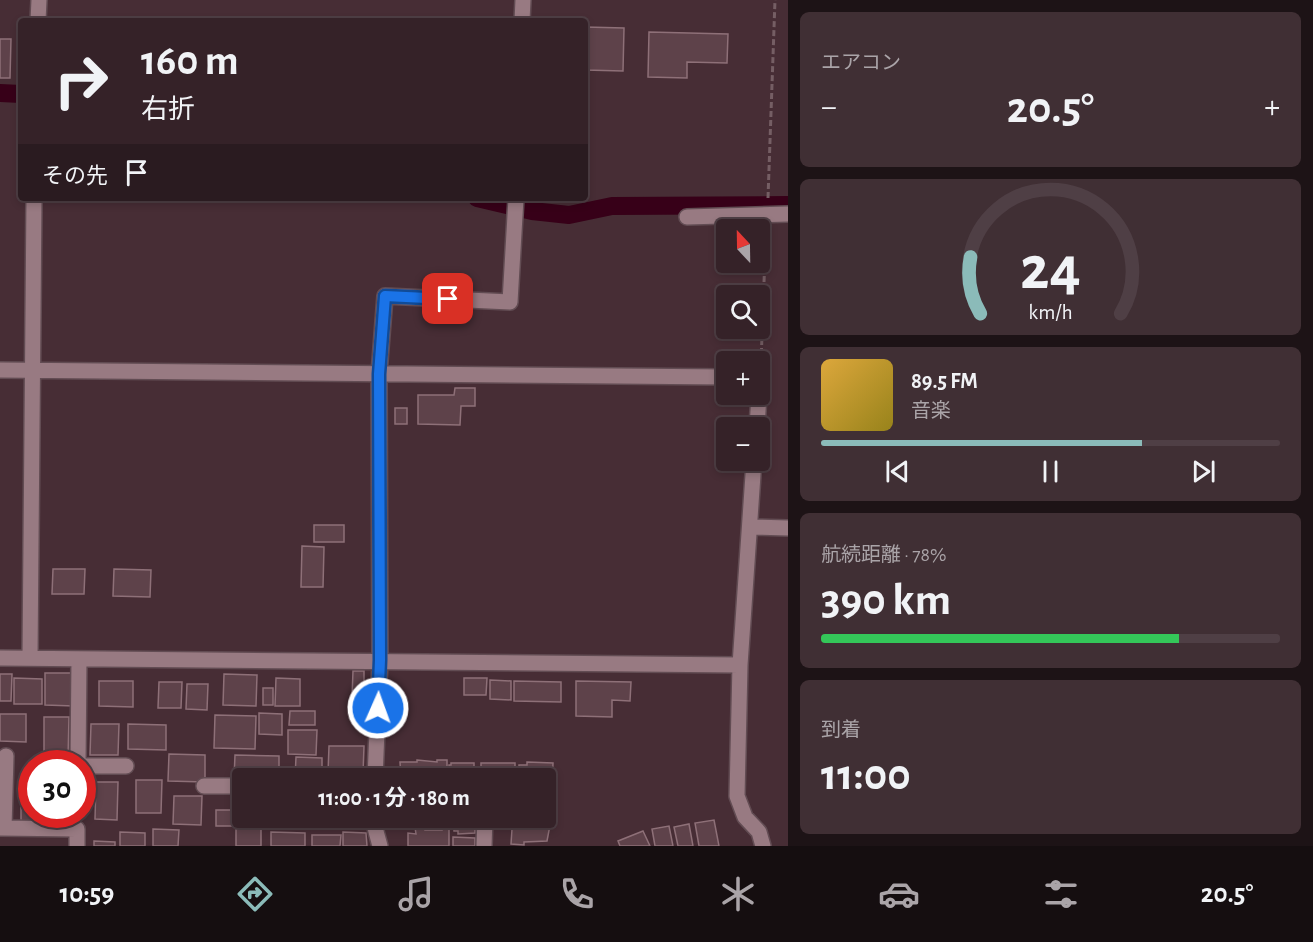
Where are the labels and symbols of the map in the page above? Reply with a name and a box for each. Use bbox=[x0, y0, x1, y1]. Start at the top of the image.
north arrow bbox=[716, 219, 770, 273]
pin bbox=[422, 273, 473, 324]
position arrow bbox=[346, 676, 410, 740]
speed limit sign: 30 bbox=[18, 750, 96, 828]

